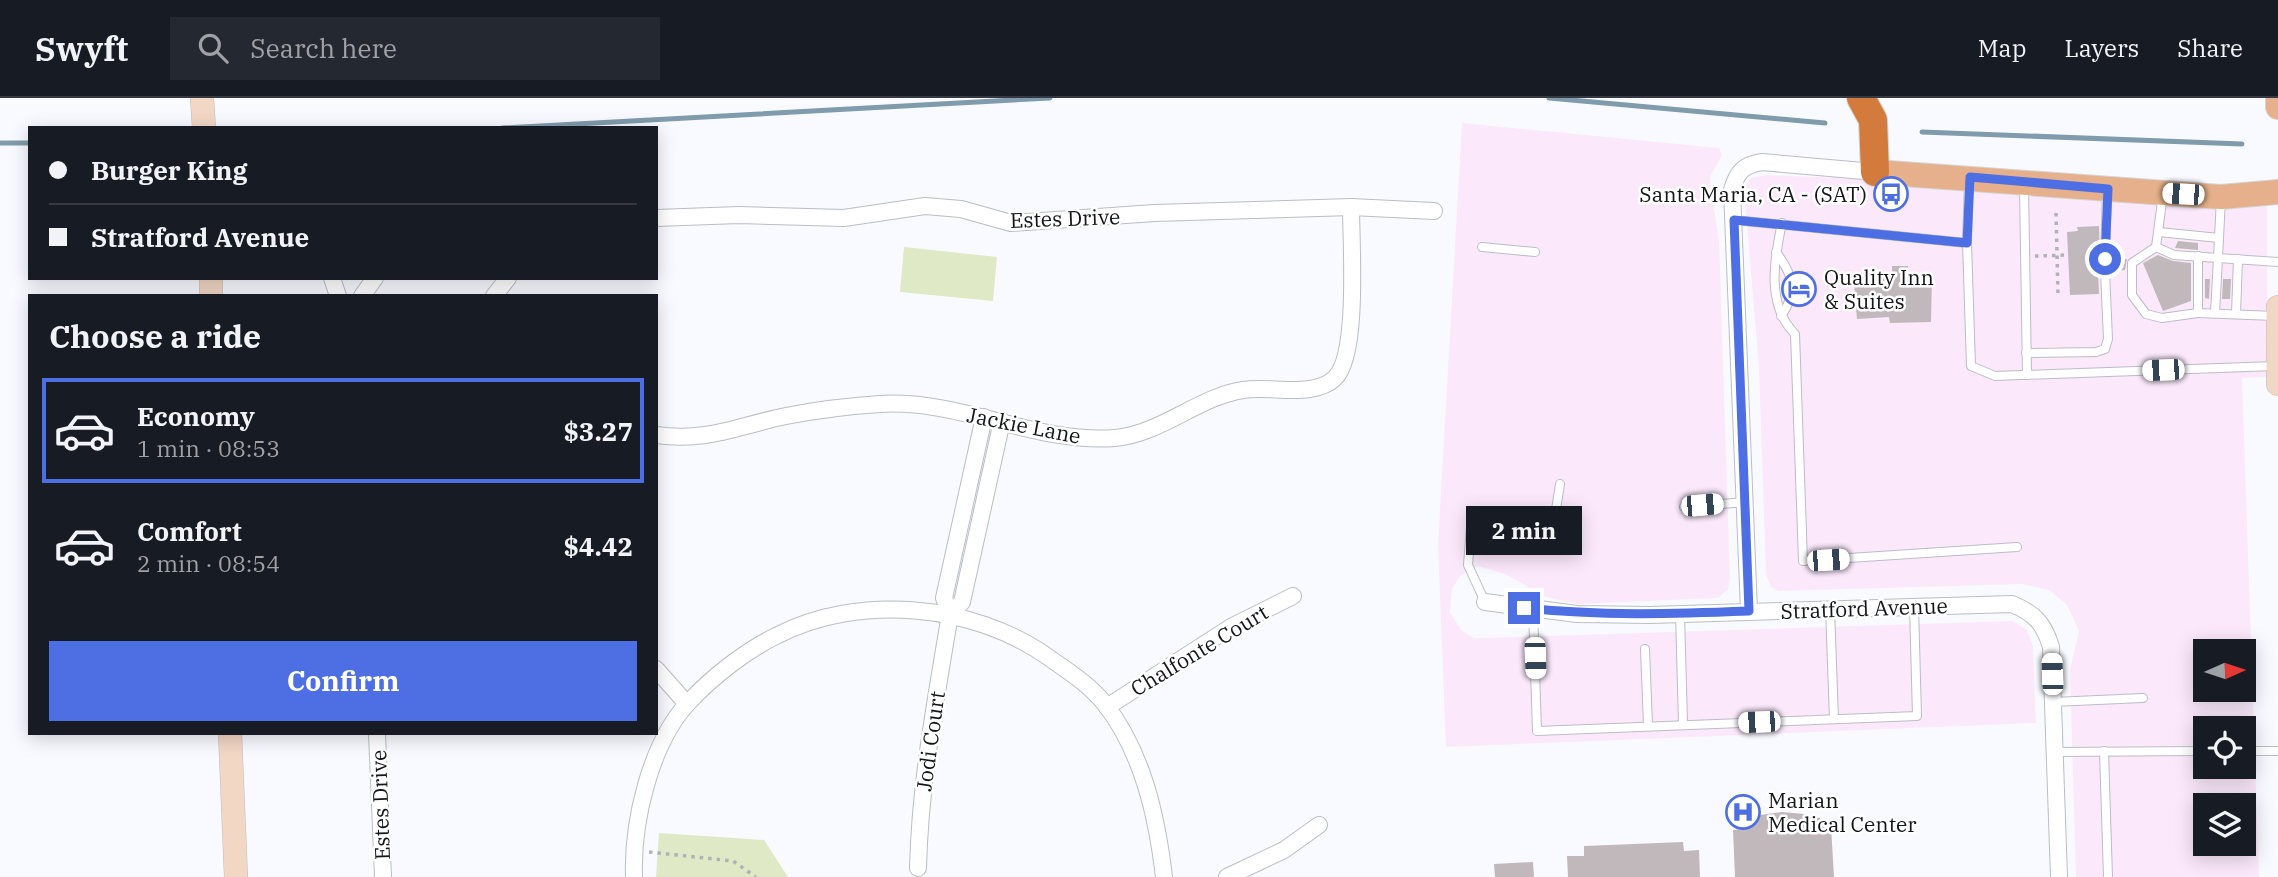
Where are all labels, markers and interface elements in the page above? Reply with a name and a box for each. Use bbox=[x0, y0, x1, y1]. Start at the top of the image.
search box bbox=[170, 17, 660, 80]
text: Swyft bbox=[35, 27, 128, 70]
icon: search bbox=[194, 29, 232, 67]
text: Search here bbox=[250, 31, 397, 65]
text: Map bbox=[1978, 32, 2026, 64]
text: Layers bbox=[2064, 32, 2139, 64]
text: Share bbox=[2177, 32, 2243, 64]
text: Burger King bbox=[91, 153, 248, 187]
bus stop icon: Santa Maria, CA - (SAT) bbox=[1872, 175, 1910, 213]
place label: Santa Maria, CA - (SAT) bbox=[1639, 180, 1867, 208]
car bbox=[2162, 182, 2205, 206]
street label: Estes Drive bbox=[1009, 202, 1121, 234]
text: Stratford Avenue bbox=[91, 220, 309, 254]
route start bbox=[2089, 243, 2121, 275]
place label: Quality Inn & Suites bbox=[1824, 263, 1934, 315]
hotel icon: Quality Inn & Suites bbox=[1780, 270, 1818, 308]
text: Choose a ride bbox=[49, 315, 261, 357]
car bbox=[2142, 359, 2185, 381]
icon: car bbox=[53, 399, 116, 462]
text: Economy bbox=[137, 399, 255, 433]
street label: Jackie Lane bbox=[965, 400, 1083, 450]
text: $3.27 bbox=[563, 414, 633, 448]
text: 1 min · 08:53 bbox=[137, 433, 280, 463]
car bbox=[1681, 493, 1724, 517]
callout: 2 min bbox=[1466, 506, 1582, 556]
icon: car bbox=[53, 514, 116, 577]
text: Comfort bbox=[137, 514, 242, 548]
text: 2 min bbox=[1492, 515, 1556, 545]
text: $4.42 bbox=[563, 529, 633, 563]
text: 2 min · 08:54 bbox=[137, 548, 280, 578]
car bbox=[1807, 548, 1850, 572]
street label: Stratford Avenue bbox=[1780, 591, 1948, 625]
route end bbox=[1508, 592, 1540, 624]
street label: Chalfonte Court bbox=[1125, 598, 1273, 702]
car bbox=[1524, 637, 1547, 679]
north arrow bbox=[2193, 639, 2256, 702]
map controls bbox=[2193, 639, 2256, 856]
button: Confirm bbox=[49, 641, 637, 721]
car bbox=[2041, 653, 2064, 695]
street label: Jodi Court bbox=[909, 689, 951, 793]
car bbox=[1738, 711, 1781, 733]
button: locate bbox=[2193, 716, 2256, 779]
street label: Estes Drive bbox=[364, 749, 396, 861]
place label: Marian Medical Center bbox=[1768, 786, 1917, 838]
hospital icon: Marian Medical Center bbox=[1724, 793, 1762, 831]
button: layers bbox=[2193, 793, 2256, 856]

